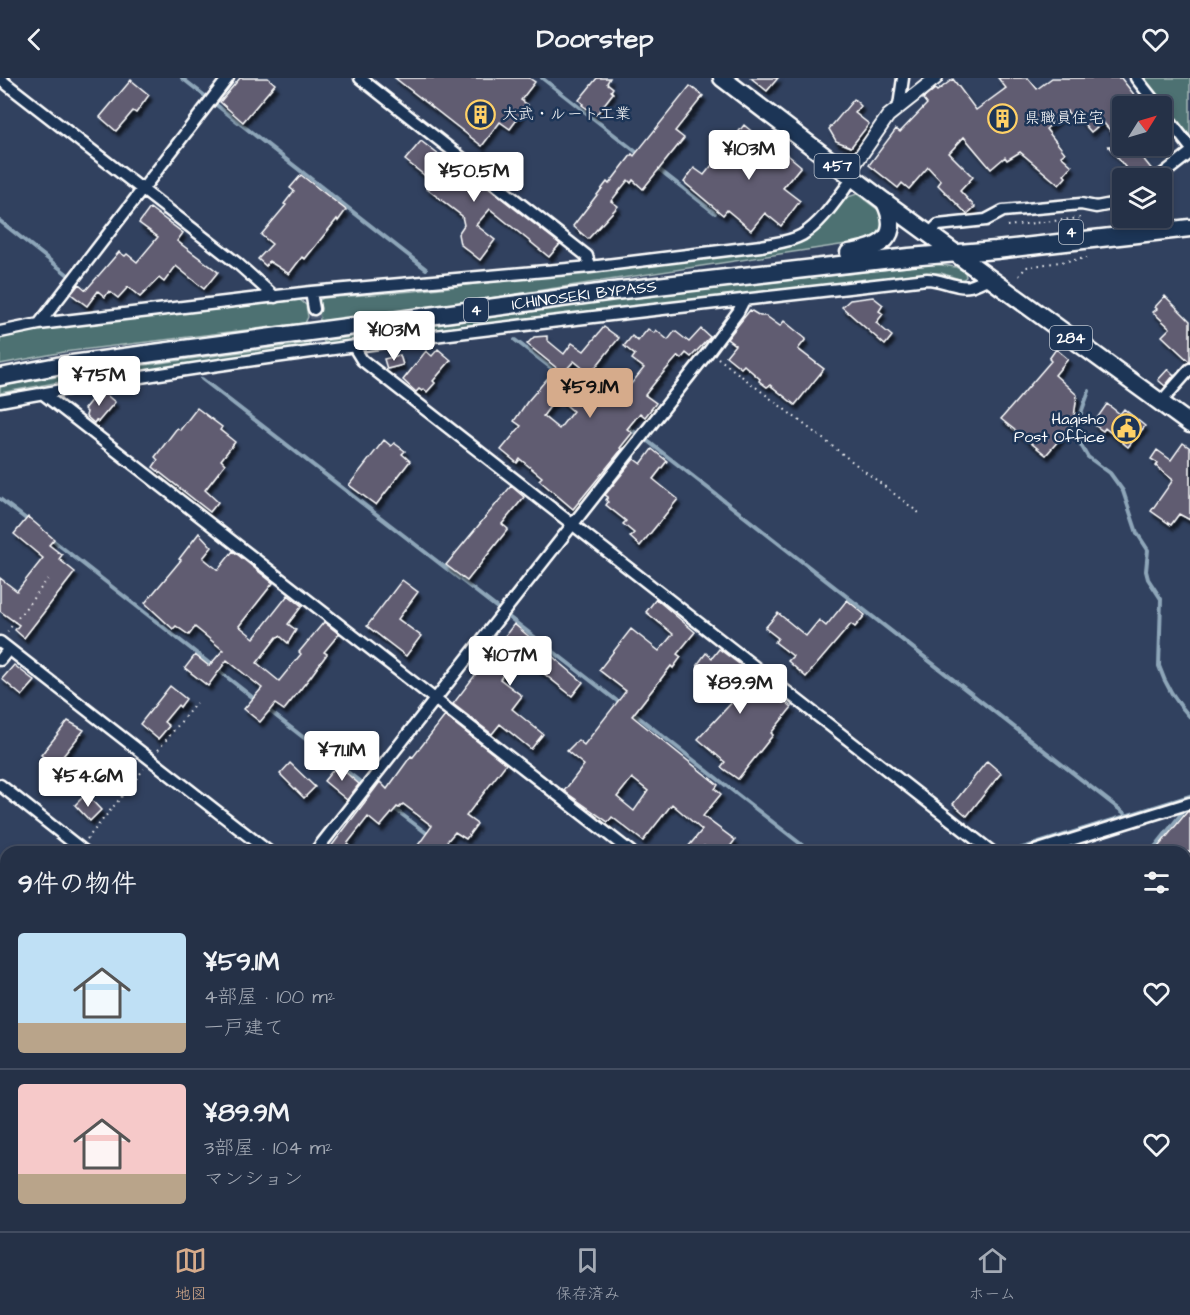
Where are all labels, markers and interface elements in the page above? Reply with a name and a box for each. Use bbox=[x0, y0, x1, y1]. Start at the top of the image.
text: Doorstep bbox=[537, 20, 653, 58]
icon: back bbox=[18, 23, 51, 56]
icon: heart bbox=[1139, 23, 1172, 56]
north arrow bbox=[1112, 96, 1172, 156]
map controls bbox=[1112, 96, 1172, 228]
building icon: 大武・ルート工業 bbox=[465, 98, 497, 130]
building icon: 県職員住宅 bbox=[987, 102, 1019, 134]
place label: 大武・ルート工業 bbox=[502, 103, 631, 125]
place label: 県職員住宅 bbox=[1024, 107, 1104, 129]
pin: ¥103M bbox=[707, 130, 791, 181]
text: ¥103M bbox=[723, 135, 775, 163]
pin: ¥50.5M bbox=[425, 152, 523, 203]
road number: 457 bbox=[814, 154, 860, 178]
text: ¥50.5M bbox=[439, 157, 509, 185]
button: layers bbox=[1112, 168, 1172, 228]
road number: 4 bbox=[1059, 220, 1083, 244]
street label: ICHINOSEKI BYPASS bbox=[510, 275, 658, 316]
road number: 4 bbox=[464, 298, 488, 322]
pin: ¥103M bbox=[352, 311, 436, 362]
text: ¥103M bbox=[368, 316, 420, 344]
road number: 284 bbox=[1050, 326, 1092, 350]
pin: ¥75M bbox=[63, 356, 135, 407]
text: ¥75M bbox=[72, 361, 126, 389]
pin: ¥59.1M bbox=[541, 368, 639, 419]
text: ¥59.1M bbox=[561, 373, 619, 401]
place label: Hagisho Post Office bbox=[1014, 408, 1105, 448]
public building icon: Hagisho Post Office bbox=[1110, 412, 1142, 444]
pin: ¥107M bbox=[468, 636, 552, 687]
text: ¥107M bbox=[483, 641, 537, 669]
pin: ¥89.9M bbox=[691, 664, 789, 715]
text: ¥89.9M bbox=[707, 669, 773, 697]
pin: ¥71.1M bbox=[293, 731, 391, 782]
text: ¥71.1M bbox=[318, 736, 366, 764]
pin: ¥54.6M bbox=[39, 757, 137, 808]
text: ¥54.6M bbox=[53, 762, 123, 790]
text: 9件の物件 bbox=[18, 866, 137, 902]
icon: filters bbox=[1140, 866, 1173, 899]
text: ¥59.1M bbox=[204, 944, 280, 980]
icon: home bbox=[66, 957, 138, 1029]
icon: heart bbox=[1140, 977, 1173, 1010]
text: 4部屋 · 100 m² bbox=[204, 983, 335, 1011]
text: 一戸建て bbox=[204, 1014, 284, 1042]
text: ¥89.9M bbox=[204, 1095, 290, 1131]
icon: home bbox=[66, 1108, 138, 1180]
icon: heart bbox=[1140, 1128, 1173, 1161]
text: 3部屋 · 104 m² bbox=[204, 1134, 333, 1162]
text: マンション bbox=[204, 1165, 303, 1193]
tab: 地図 bbox=[174, 1244, 207, 1305]
tab: 保存済み bbox=[556, 1244, 620, 1305]
tab: ホーム bbox=[968, 1244, 1016, 1305]

